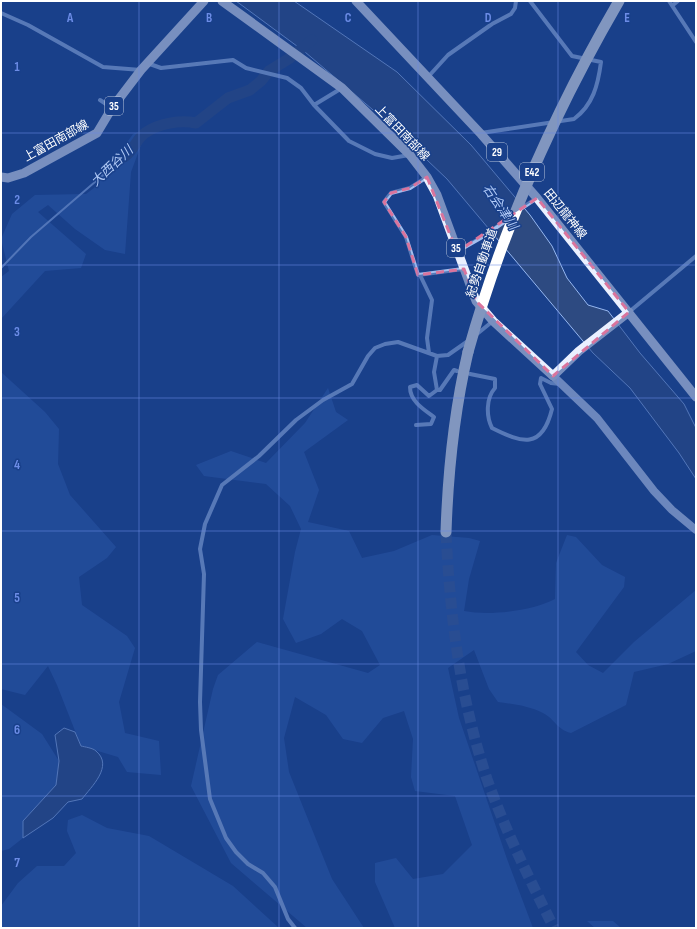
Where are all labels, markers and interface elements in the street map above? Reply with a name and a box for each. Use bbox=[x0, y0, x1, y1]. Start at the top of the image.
text: A bbox=[66, 10, 74, 26]
text: B bbox=[206, 10, 212, 26]
text: C bbox=[345, 10, 352, 26]
text: D bbox=[485, 10, 492, 26]
text: E bbox=[624, 10, 630, 26]
text: 1 bbox=[14, 59, 20, 75]
road number: 35 bbox=[105, 97, 123, 115]
street label: 上富田南部線 bbox=[372, 102, 432, 164]
street label: 上富田南部線 bbox=[21, 117, 91, 165]
water label: 大西谷川 bbox=[88, 141, 138, 190]
road number: 29 bbox=[487, 143, 507, 161]
road number: E42 bbox=[520, 163, 544, 181]
water label: 右会津川 bbox=[479, 181, 522, 235]
street label: 田辺龍神線 bbox=[540, 186, 590, 242]
text: 2 bbox=[14, 192, 20, 208]
street label: 紀勢自動車道 bbox=[463, 227, 501, 299]
road number: 35 bbox=[447, 239, 465, 257]
text: 3 bbox=[14, 324, 20, 340]
text: 4 bbox=[14, 457, 20, 473]
text: 5 bbox=[14, 590, 20, 606]
text: 6 bbox=[14, 722, 20, 738]
text: 7 bbox=[14, 855, 20, 871]

